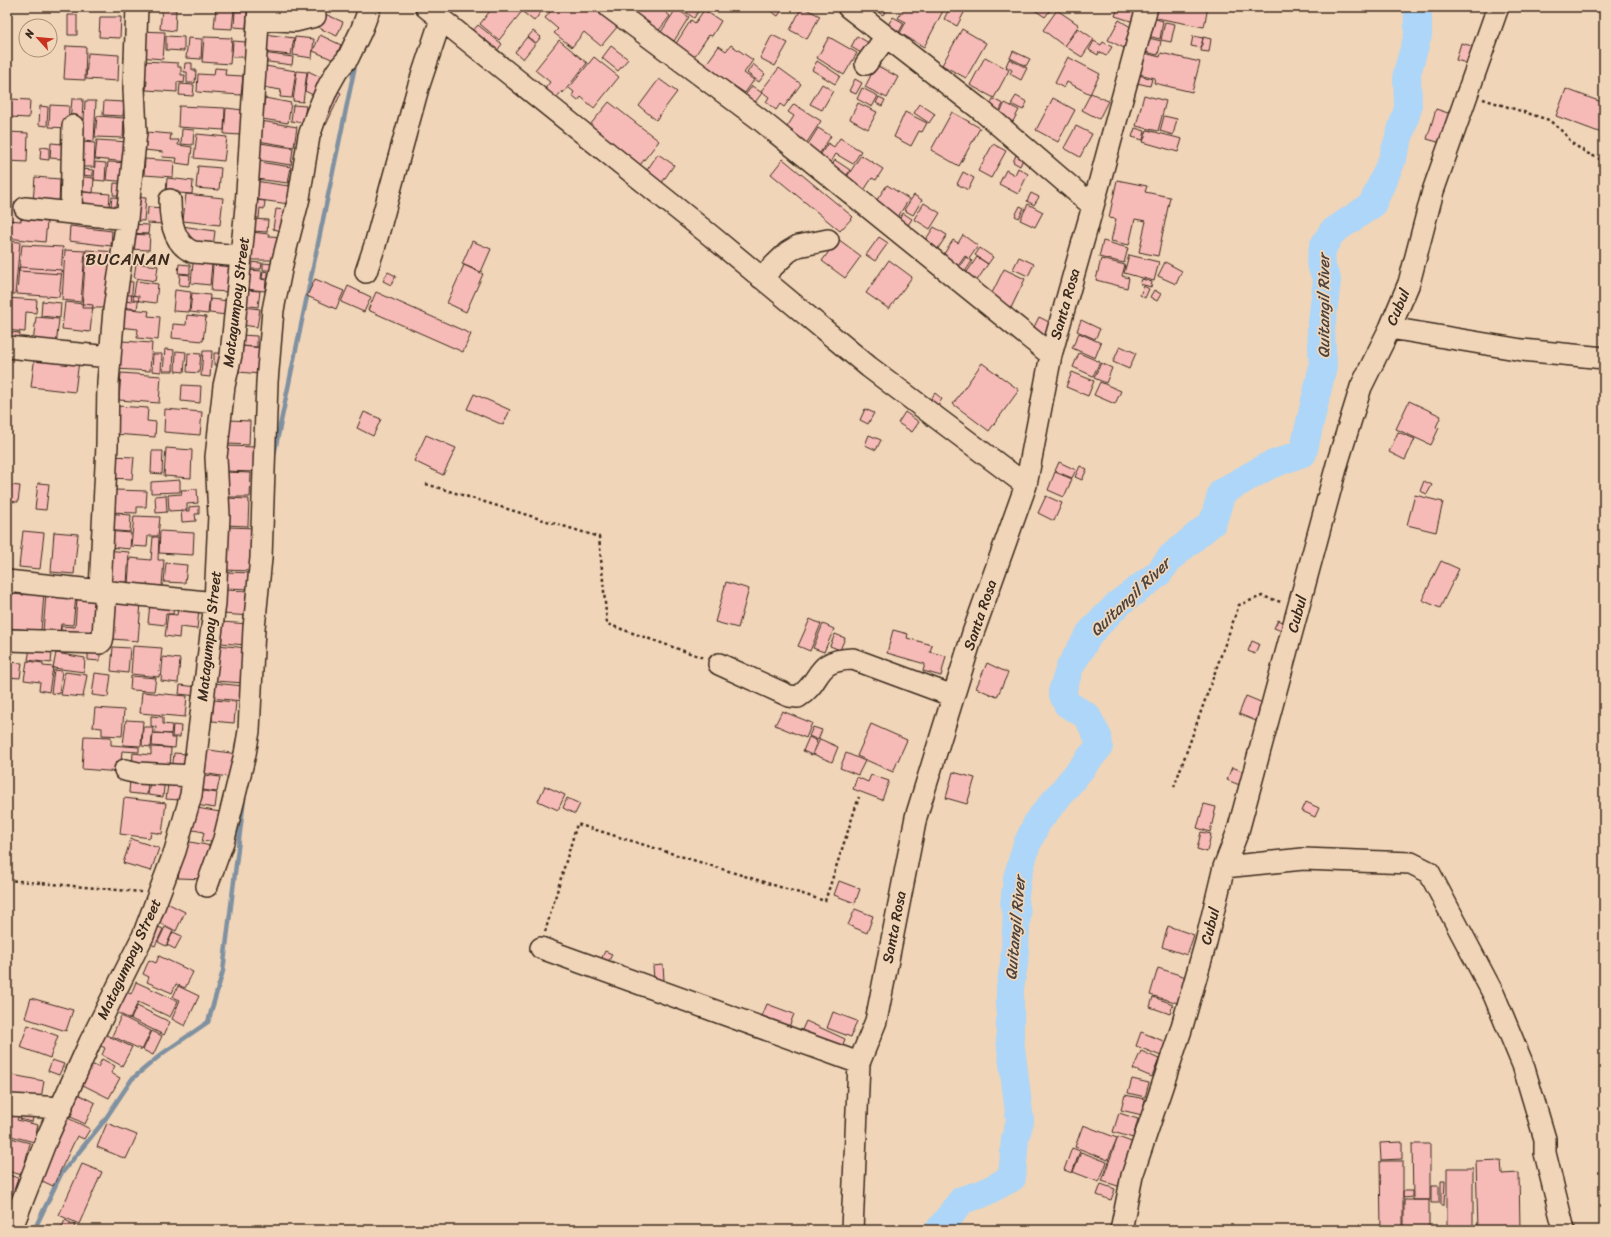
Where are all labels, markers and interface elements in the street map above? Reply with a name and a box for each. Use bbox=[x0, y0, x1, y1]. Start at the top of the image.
north arrow bbox=[18, 18, 58, 58]
text: N bbox=[19, 26, 40, 42]
street label: Matagumpay Street bbox=[215, 235, 257, 369]
district label: BUCANAN bbox=[85, 244, 171, 274]
water label: Quitangil River bbox=[1309, 252, 1338, 358]
street label: Santa Rosa bbox=[1042, 265, 1088, 343]
street label: Cubul bbox=[1379, 284, 1418, 330]
water label: Quitangil River bbox=[1082, 549, 1179, 644]
street label: Matagumpay Street bbox=[189, 569, 229, 703]
street label: Santa Rosa bbox=[956, 576, 1004, 654]
street label: Cubul bbox=[1280, 592, 1315, 636]
water label: Quitangil River bbox=[996, 872, 1034, 981]
street label: Santa Rosa bbox=[874, 888, 914, 965]
street label: Matagumpay Street bbox=[89, 894, 169, 1024]
street label: Cubul bbox=[1193, 904, 1227, 948]

